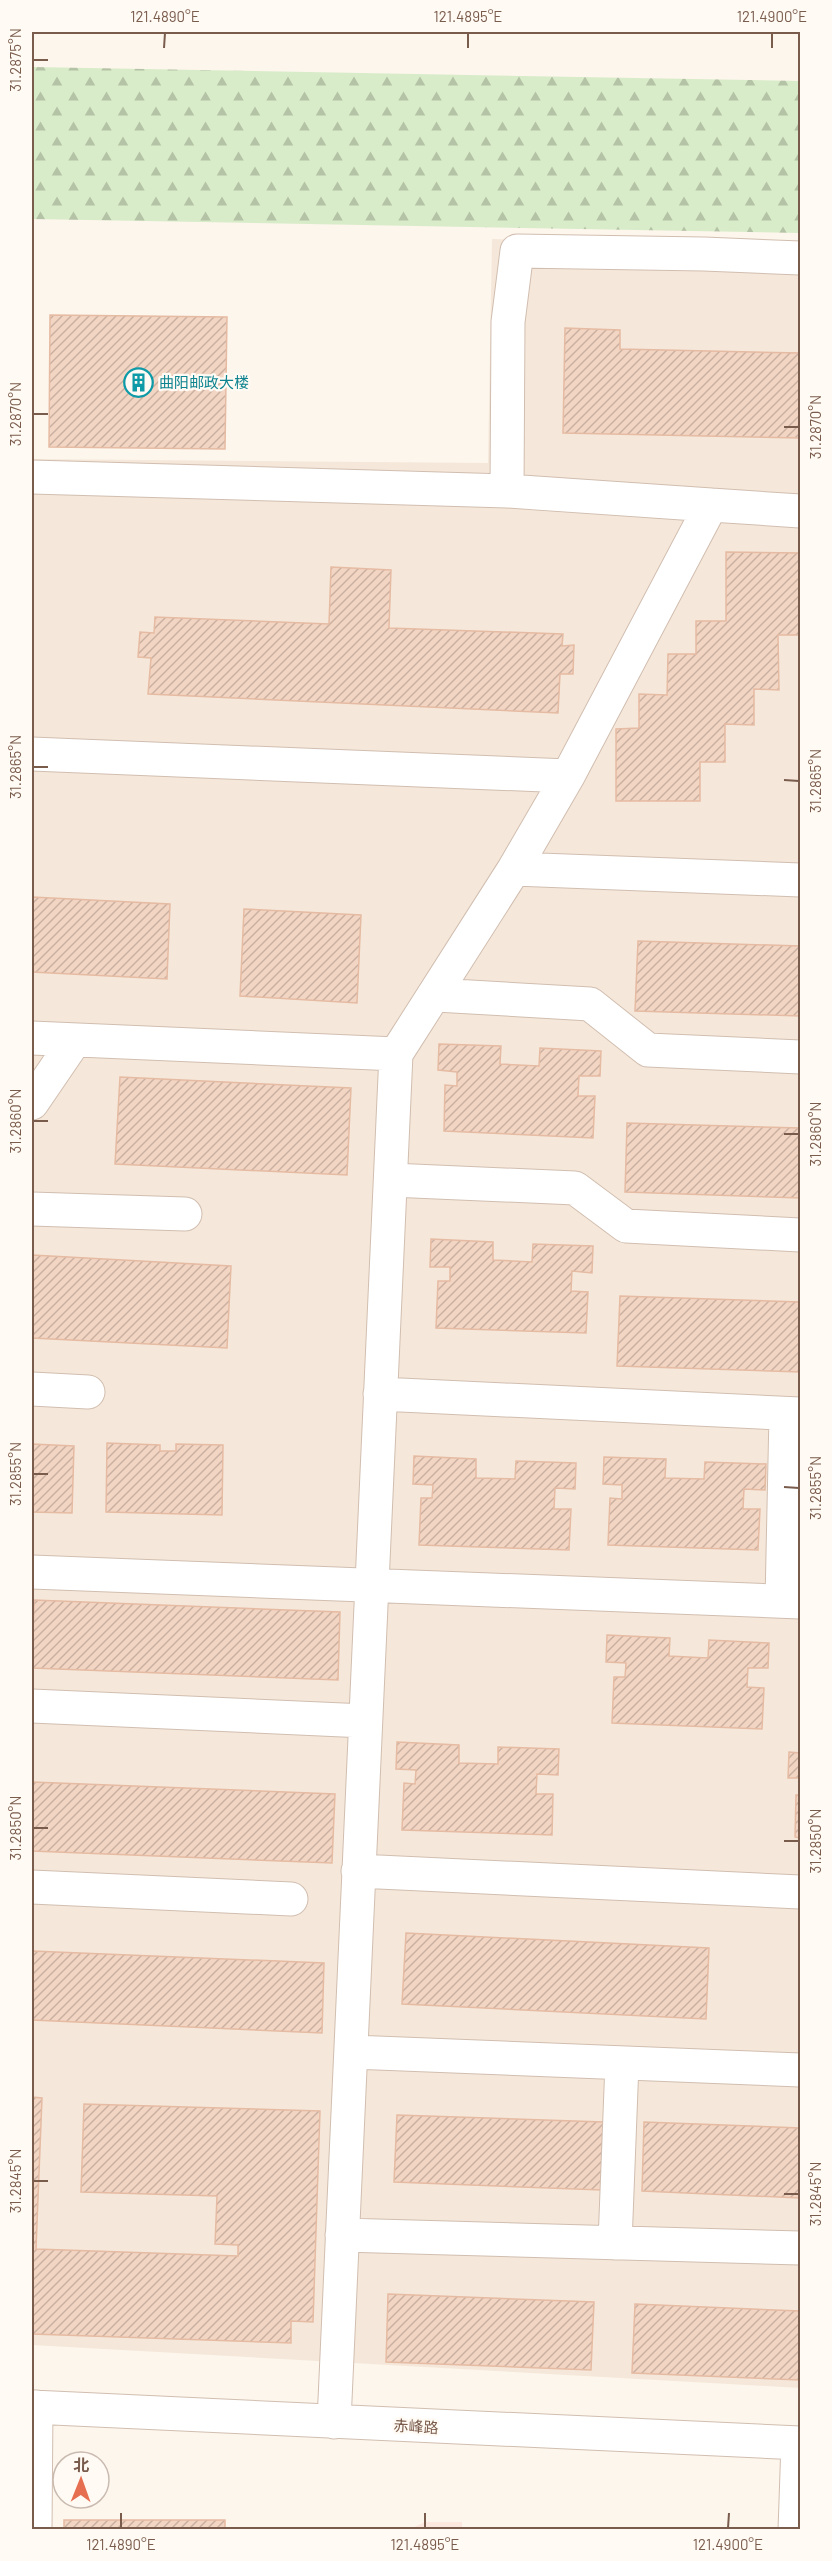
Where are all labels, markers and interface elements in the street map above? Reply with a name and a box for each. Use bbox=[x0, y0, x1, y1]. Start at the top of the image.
text: 121.4890°E bbox=[130, 7, 200, 25]
text: 121.4895°E bbox=[434, 7, 502, 25]
text: 121.4900°E bbox=[737, 7, 807, 25]
text: 31.2875°N bbox=[6, 28, 24, 92]
building icon: 曲阳邮政大楼 bbox=[122, 366, 154, 398]
place label: 曲阳邮政大楼 bbox=[159, 373, 249, 391]
text: 31.2870°N bbox=[6, 382, 24, 446]
text: 31.2870°N bbox=[806, 395, 824, 459]
text: 31.2865°N bbox=[6, 735, 24, 799]
text: 31.2865°N bbox=[806, 749, 824, 813]
text: 31.2860°N bbox=[6, 1089, 24, 1153]
text: 31.2860°N bbox=[806, 1102, 824, 1166]
text: 31.2855°N bbox=[6, 1442, 24, 1506]
text: 31.2855°N bbox=[806, 1456, 824, 1520]
text: 31.2850°N bbox=[6, 1796, 24, 1860]
text: 31.2850°N bbox=[806, 1809, 824, 1873]
text: 31.2845°N bbox=[6, 2149, 24, 2213]
text: 31.2845°N bbox=[806, 2162, 824, 2226]
street label: 赤峰路 bbox=[393, 2416, 439, 2436]
north arrow bbox=[51, 2450, 111, 2510]
text: 北 bbox=[73, 2455, 89, 2474]
text: 121.4890°E bbox=[86, 2535, 156, 2553]
text: 121.4895°E bbox=[391, 2535, 459, 2553]
text: 121.4900°E bbox=[693, 2535, 763, 2553]

